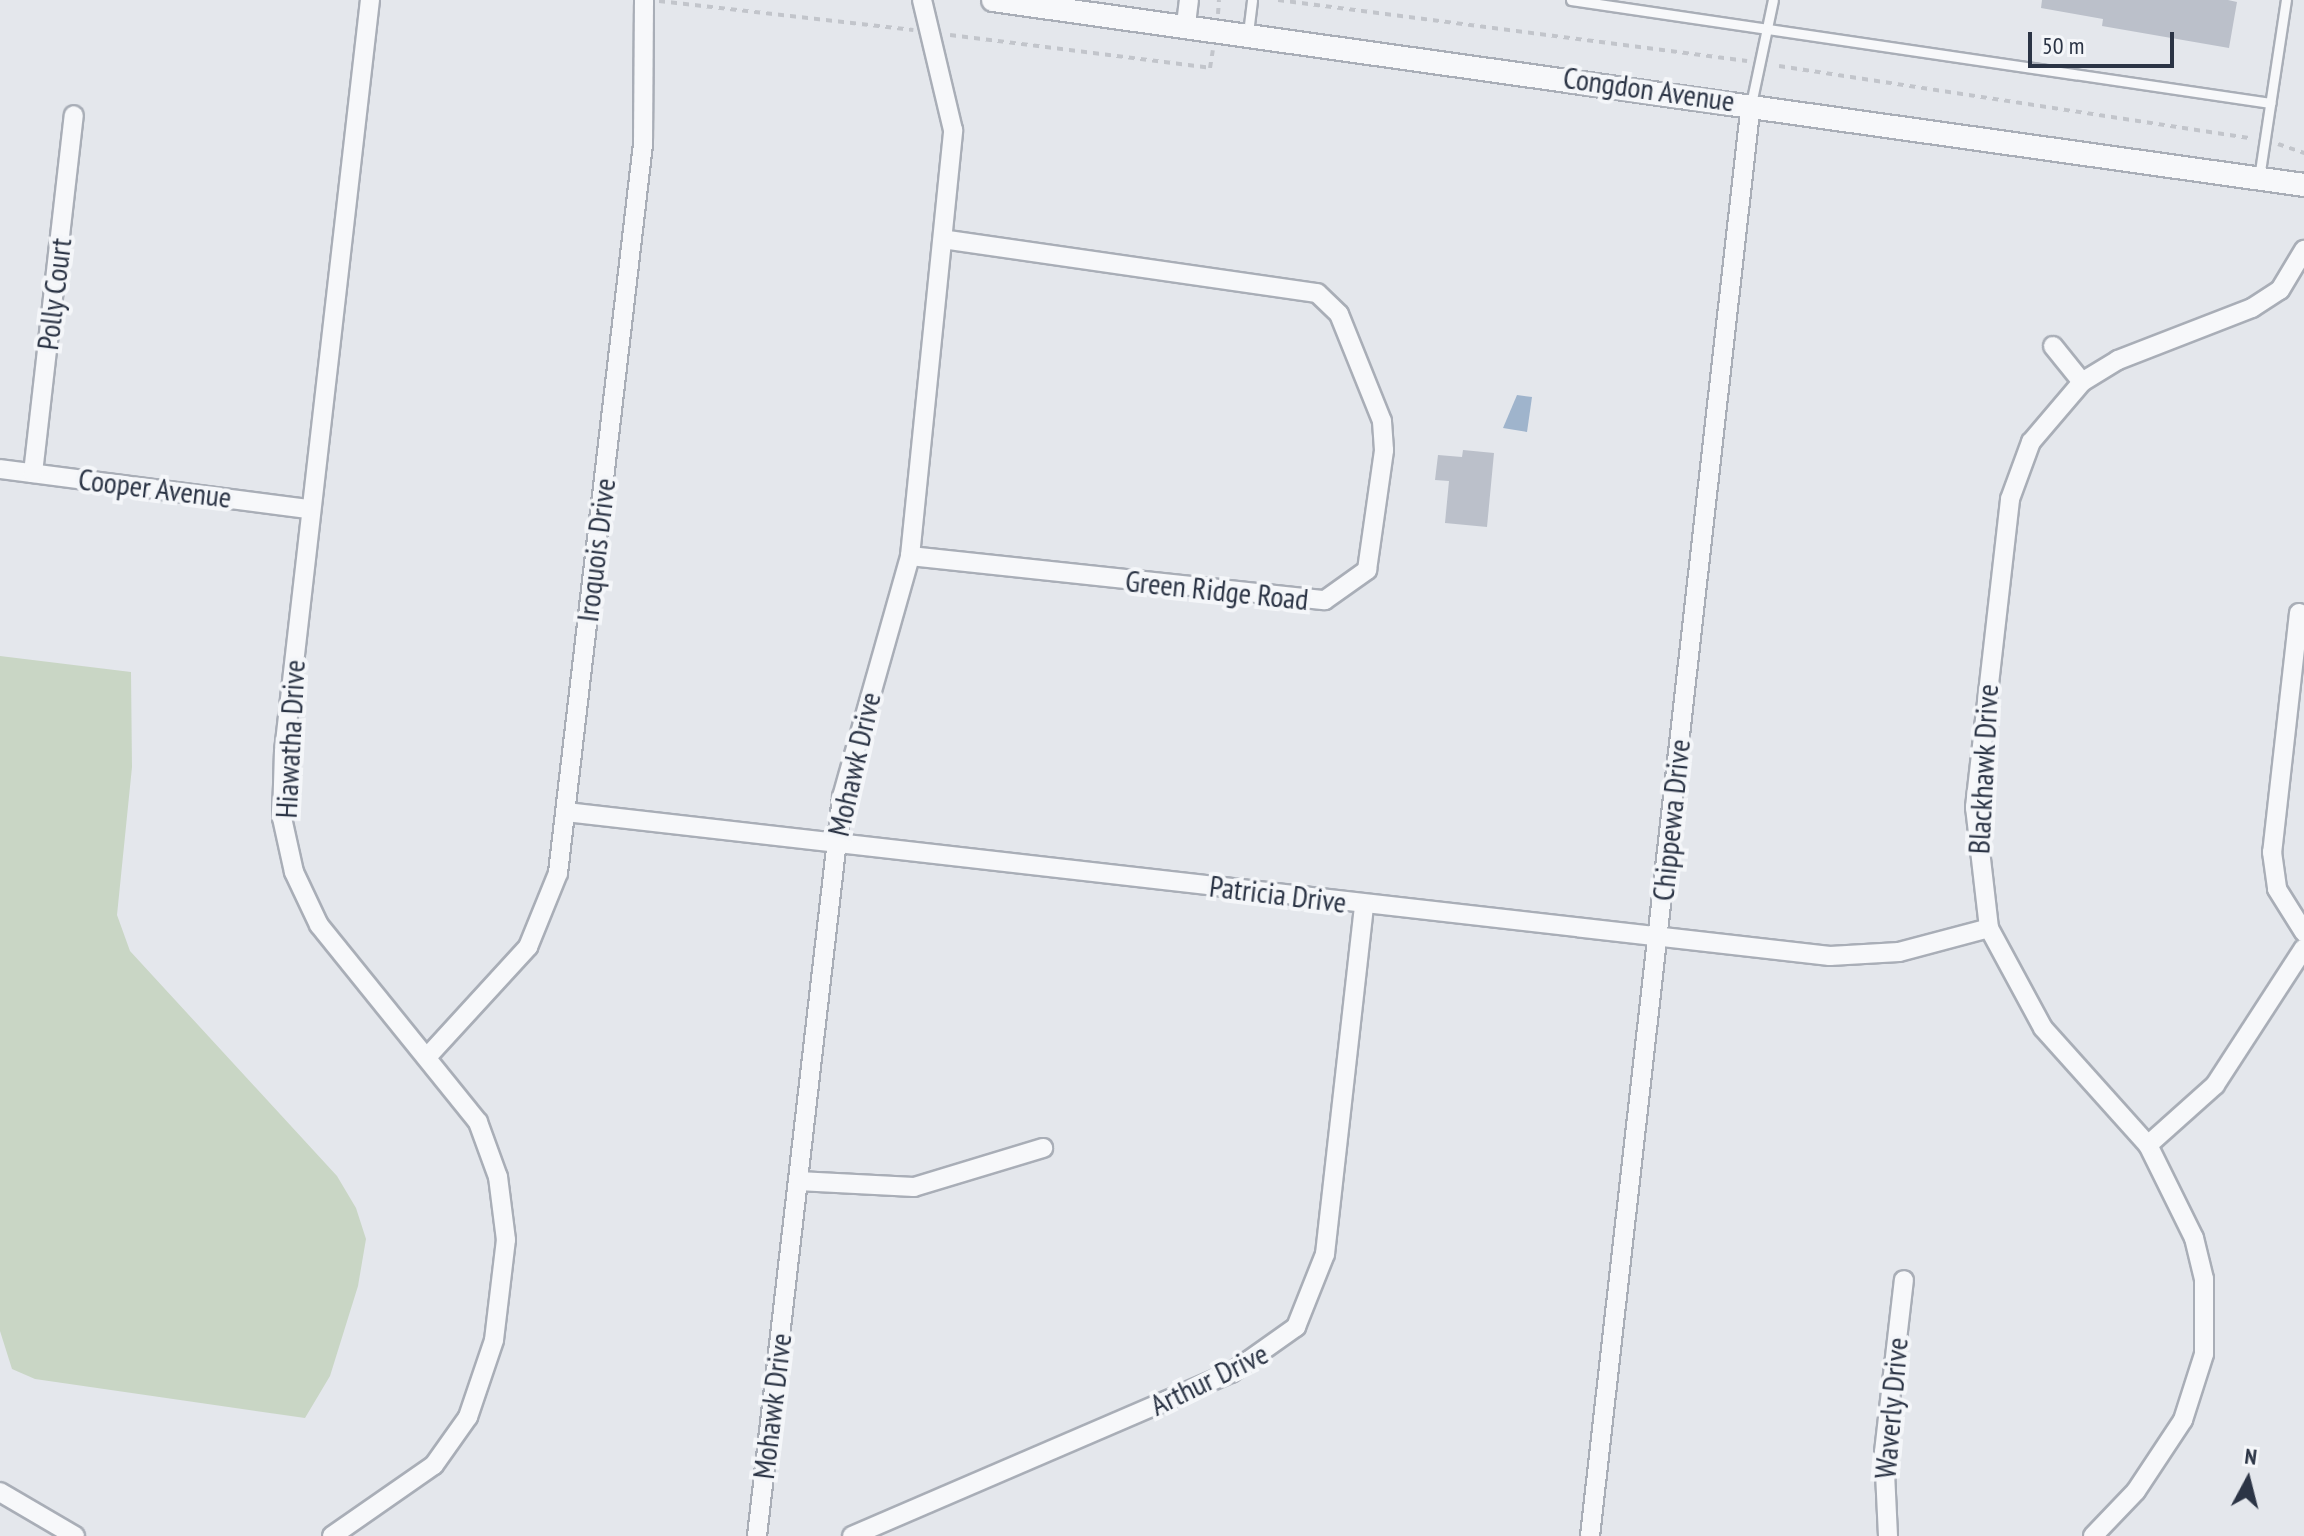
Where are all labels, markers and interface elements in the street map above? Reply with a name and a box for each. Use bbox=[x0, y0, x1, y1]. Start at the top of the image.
scale bar bbox=[2032, 16, 2178, 66]
text: 50 m bbox=[2042, 30, 2084, 61]
street label: Congdon Avenue bbox=[1561, 59, 1737, 119]
street label: Polly Court bbox=[29, 236, 79, 352]
street label: Cooper Avenue bbox=[76, 461, 234, 515]
street label: Iroquois Drive bbox=[569, 476, 623, 624]
street label: Green Ridge Road bbox=[1124, 562, 1310, 618]
street label: Hiawatha Drive bbox=[268, 659, 312, 819]
street label: Blackhawk Drive bbox=[1961, 683, 2005, 855]
street label: Mohawk Drive bbox=[820, 688, 888, 840]
street label: Chippewa Drive bbox=[1645, 737, 1697, 903]
street label: Patricia Drive bbox=[1207, 868, 1349, 920]
street label: Mohawk Drive bbox=[745, 1331, 799, 1481]
street label: Arthur Drive bbox=[1144, 1335, 1274, 1423]
street label: Waverly Drive bbox=[1867, 1335, 1915, 1481]
north arrow bbox=[2208, 1440, 2288, 1520]
text: N bbox=[2243, 1442, 2259, 1471]

